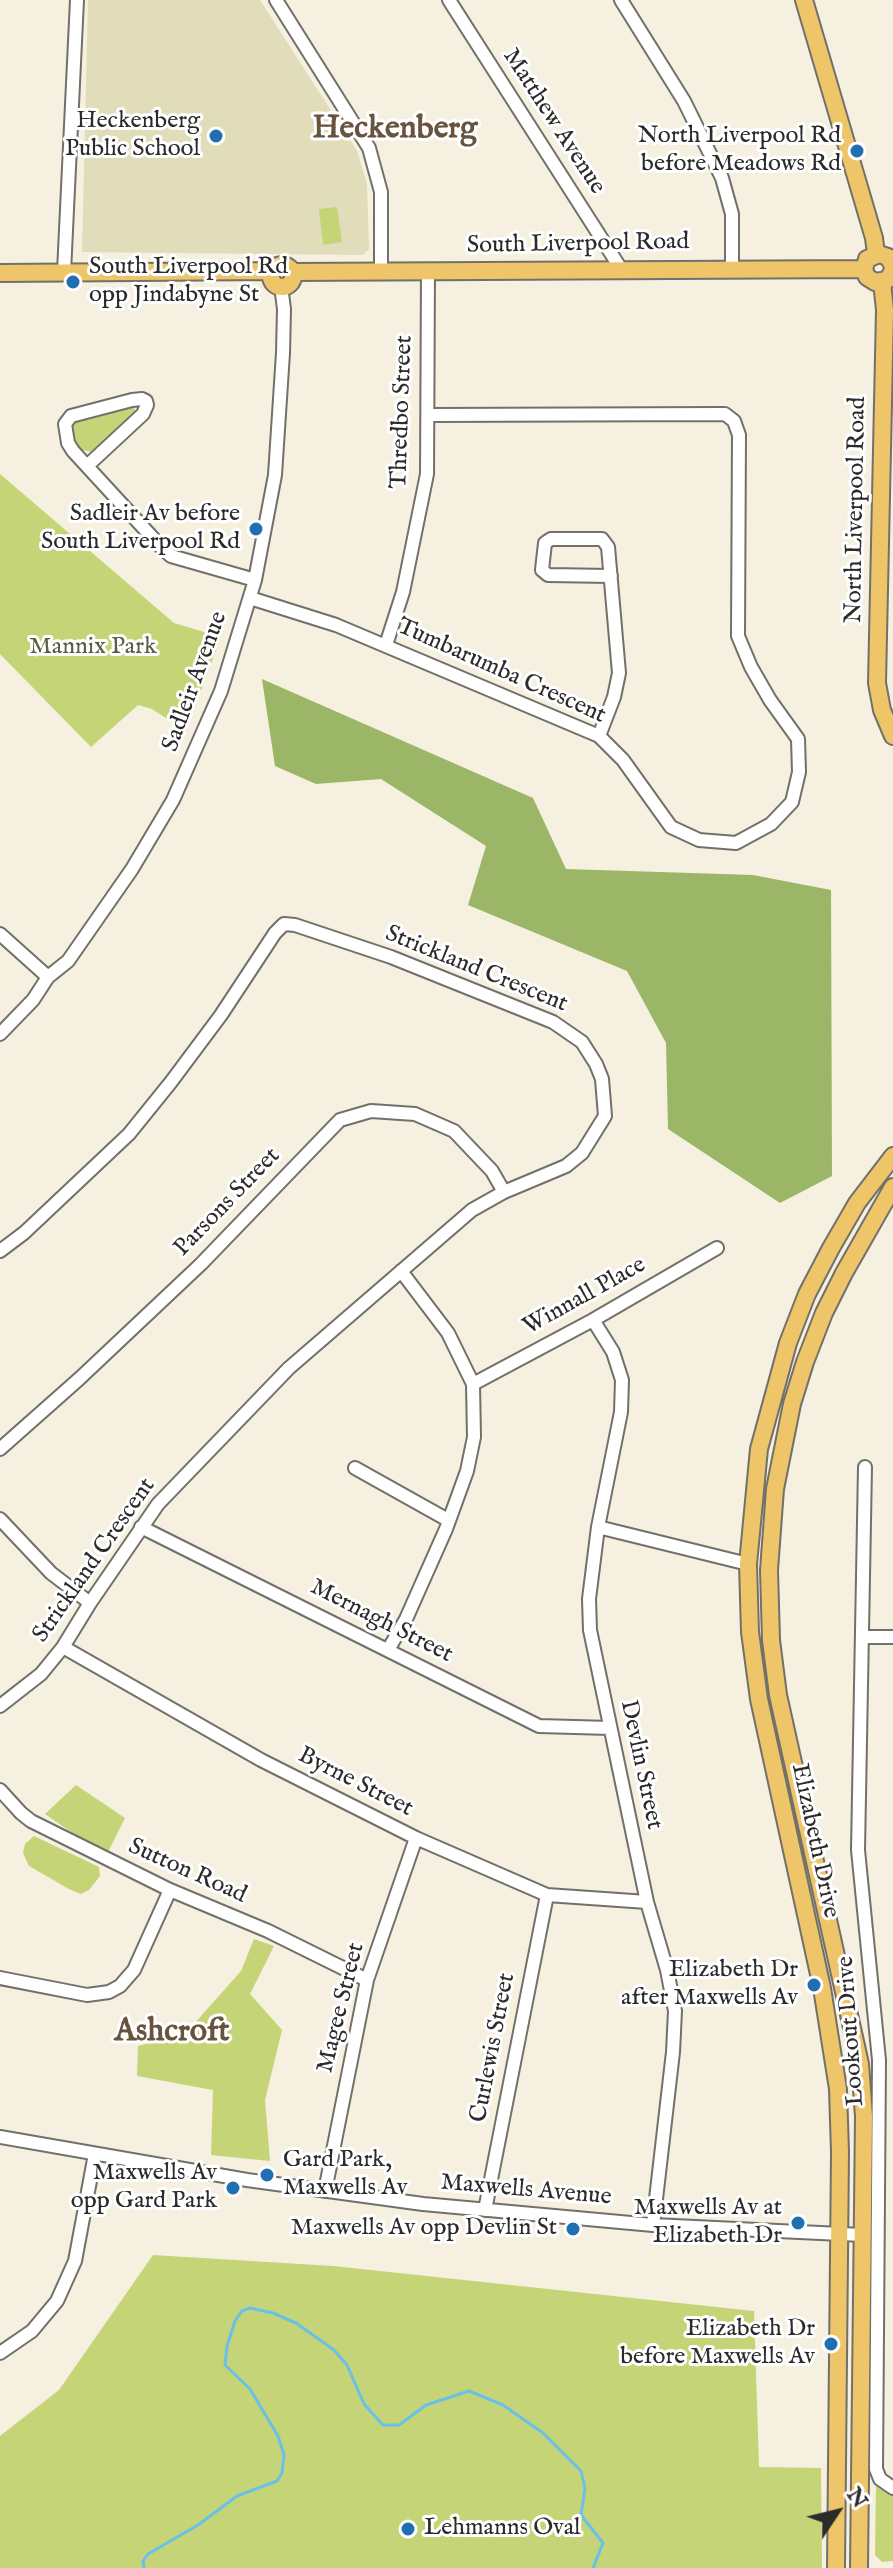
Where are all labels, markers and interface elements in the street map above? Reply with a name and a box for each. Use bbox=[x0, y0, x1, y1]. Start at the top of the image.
street label: Matthew Avenue bbox=[495, 44, 611, 200]
place label: Heckenberg Public School bbox=[65, 108, 200, 164]
district label: Heckenberg bbox=[313, 111, 477, 149]
place label: North Liverpool Rd before Meadows Rd bbox=[638, 123, 841, 179]
marker: Heckenberg Public School bbox=[207, 127, 225, 145]
marker: North Liverpool Rd before Meadows Rd bbox=[848, 142, 866, 160]
street label: South Liverpool Road bbox=[467, 229, 689, 261]
place label: South Liverpool Rd opp Jindabyne St bbox=[89, 254, 288, 310]
marker: South Liverpool Rd opp Jindabyne St bbox=[64, 273, 82, 291]
street label: Thredbo Street bbox=[386, 335, 420, 489]
street label: North Liverpool Road bbox=[841, 396, 873, 624]
place label: Sadleir Av before South Liverpool Rd bbox=[41, 501, 240, 557]
marker: Sadleir Av before South Liverpool Rd bbox=[247, 520, 265, 538]
street label: Sadleir Avenue bbox=[157, 608, 235, 756]
street label: Tumbarumba Crescent bbox=[392, 613, 610, 731]
park label: Mannix Park bbox=[29, 634, 157, 662]
street label: Strickland Crescent bbox=[381, 920, 571, 1020]
street label: Parsons Street bbox=[169, 1143, 287, 1263]
street label: Winnall Place bbox=[519, 1251, 651, 1343]
street label: Strickland Crescent bbox=[28, 1473, 162, 1649]
street label: Mernagh Street bbox=[305, 1574, 457, 1670]
street label: Devlin Street bbox=[612, 1698, 668, 1832]
street label: Byrne Street bbox=[293, 1742, 417, 1824]
street label: Elizabeth Drive bbox=[784, 1761, 844, 1921]
street label: Sutton Road bbox=[123, 1833, 251, 1911]
street label: Magee Street bbox=[312, 1940, 372, 2076]
street label: Lookout Drive bbox=[832, 1955, 872, 2107]
place label: Elizabeth Dr after Maxwells Av bbox=[621, 1957, 798, 2013]
street label: Curlewis Street bbox=[465, 1971, 523, 2125]
marker: Elizabeth Dr after Maxwells Av bbox=[805, 1976, 823, 1994]
district label: Ashcroft bbox=[114, 2014, 230, 2052]
place label: Gard Park, Maxwells Av bbox=[283, 2147, 408, 2203]
place label: Maxwells Av opp Gard Park bbox=[71, 2160, 217, 2216]
marker: Gard Park, Maxwells Av bbox=[258, 2166, 276, 2184]
street label: Maxwells Avenue bbox=[439, 2169, 613, 2213]
marker: Maxwells Av opp Gard Park bbox=[224, 2179, 242, 2197]
place label: Maxwells Av at Elizabeth Dr bbox=[634, 2195, 782, 2251]
marker: Maxwells Av at Elizabeth Dr bbox=[789, 2214, 807, 2232]
place label: Maxwells Av opp Devlin St bbox=[291, 2215, 557, 2243]
marker: Maxwells Av opp Devlin St bbox=[564, 2220, 582, 2238]
place label: Elizabeth Dr before Maxwells Av bbox=[620, 2316, 815, 2372]
marker: Elizabeth Dr before Maxwells Av bbox=[822, 2335, 840, 2353]
north arrow bbox=[797, 2472, 877, 2552]
text: N bbox=[840, 2482, 874, 2514]
place label: Lehmanns Oval bbox=[424, 2515, 581, 2543]
marker: Lehmanns Oval bbox=[399, 2520, 417, 2538]

